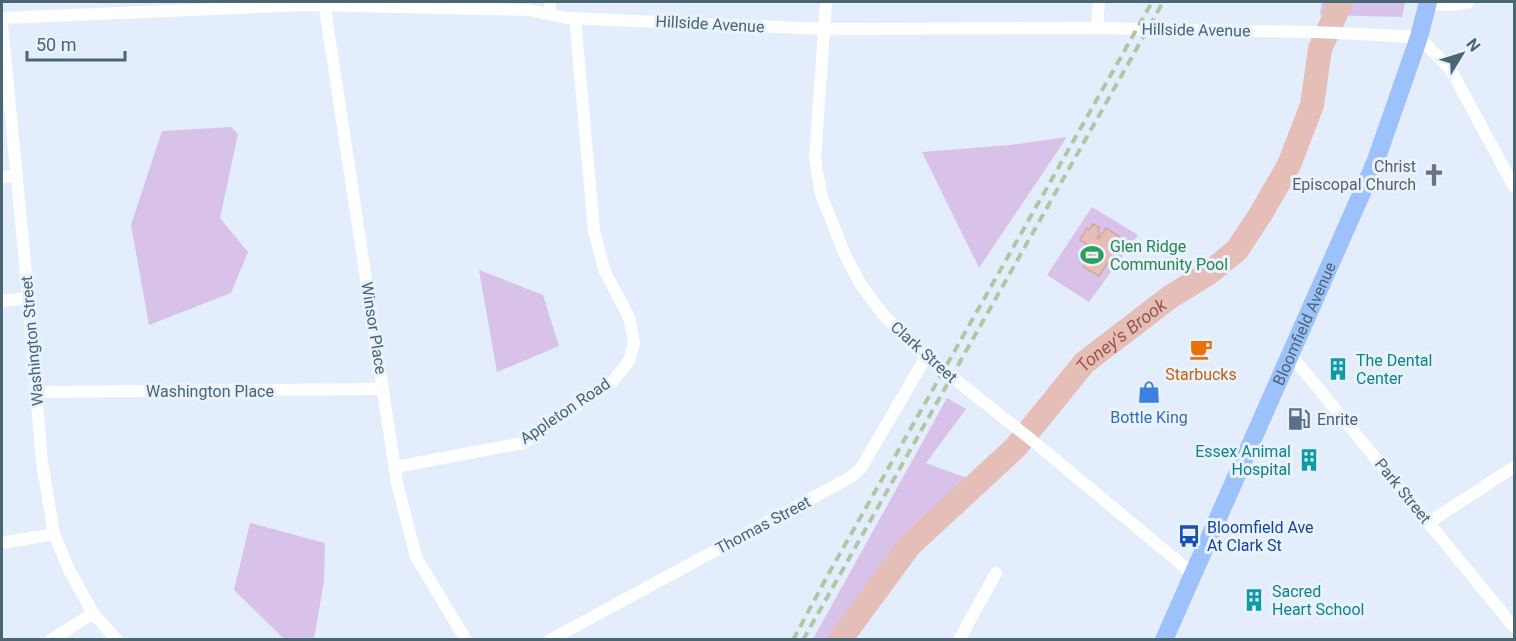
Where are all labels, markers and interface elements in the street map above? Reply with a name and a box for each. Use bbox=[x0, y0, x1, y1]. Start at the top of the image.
street label: Hillside Avenue bbox=[655, 12, 765, 36]
street label: Hillside Avenue bbox=[1141, 20, 1251, 40]
scale bar bbox=[27, 24, 124, 62]
north arrow bbox=[1432, 24, 1492, 84]
text: 50 m bbox=[36, 34, 76, 55]
text: N bbox=[1462, 35, 1484, 55]
place label: Christ Episcopal Church bbox=[1292, 157, 1416, 194]
church icon: Christ Episcopal Church bbox=[1421, 162, 1447, 188]
place label: Glen Ridge Community Pool bbox=[1110, 237, 1228, 274]
sports icon: Glen Ridge Community Pool bbox=[1079, 242, 1105, 268]
street label: Bloomfield Avenue bbox=[1268, 259, 1340, 388]
street label: Washington Street bbox=[17, 275, 47, 407]
street label: Winsor Place bbox=[357, 280, 391, 376]
water label: Toney's Brook bbox=[1071, 293, 1171, 375]
street label: Clark Street bbox=[887, 317, 961, 387]
cafe icon: Starbucks bbox=[1188, 336, 1214, 362]
place label: The Dental Center bbox=[1356, 351, 1432, 388]
building icon: The Dental Center bbox=[1325, 356, 1351, 382]
place label: Starbucks bbox=[1165, 365, 1237, 384]
street label: Appleton Road bbox=[516, 374, 614, 448]
shop icon: Bottle King bbox=[1136, 379, 1162, 405]
street label: Washington Place bbox=[146, 382, 274, 401]
fuel station icon: Enrite bbox=[1286, 406, 1312, 432]
place label: Bottle King bbox=[1110, 408, 1188, 427]
place label: Enrite bbox=[1317, 410, 1358, 429]
place label: Essex Animal Hospital bbox=[1195, 442, 1291, 479]
building icon: Essex Animal Hospital bbox=[1296, 447, 1322, 473]
street label: Park Street bbox=[1371, 455, 1435, 527]
street label: Thomas Street bbox=[712, 492, 814, 558]
place label: Bloomfield Ave At Clark St bbox=[1207, 518, 1314, 555]
bus stop icon: Bloomfield Ave At Clark St bbox=[1176, 523, 1202, 549]
place label: Sacred Heart School bbox=[1272, 582, 1364, 619]
building icon: Sacred Heart School bbox=[1241, 587, 1267, 613]

